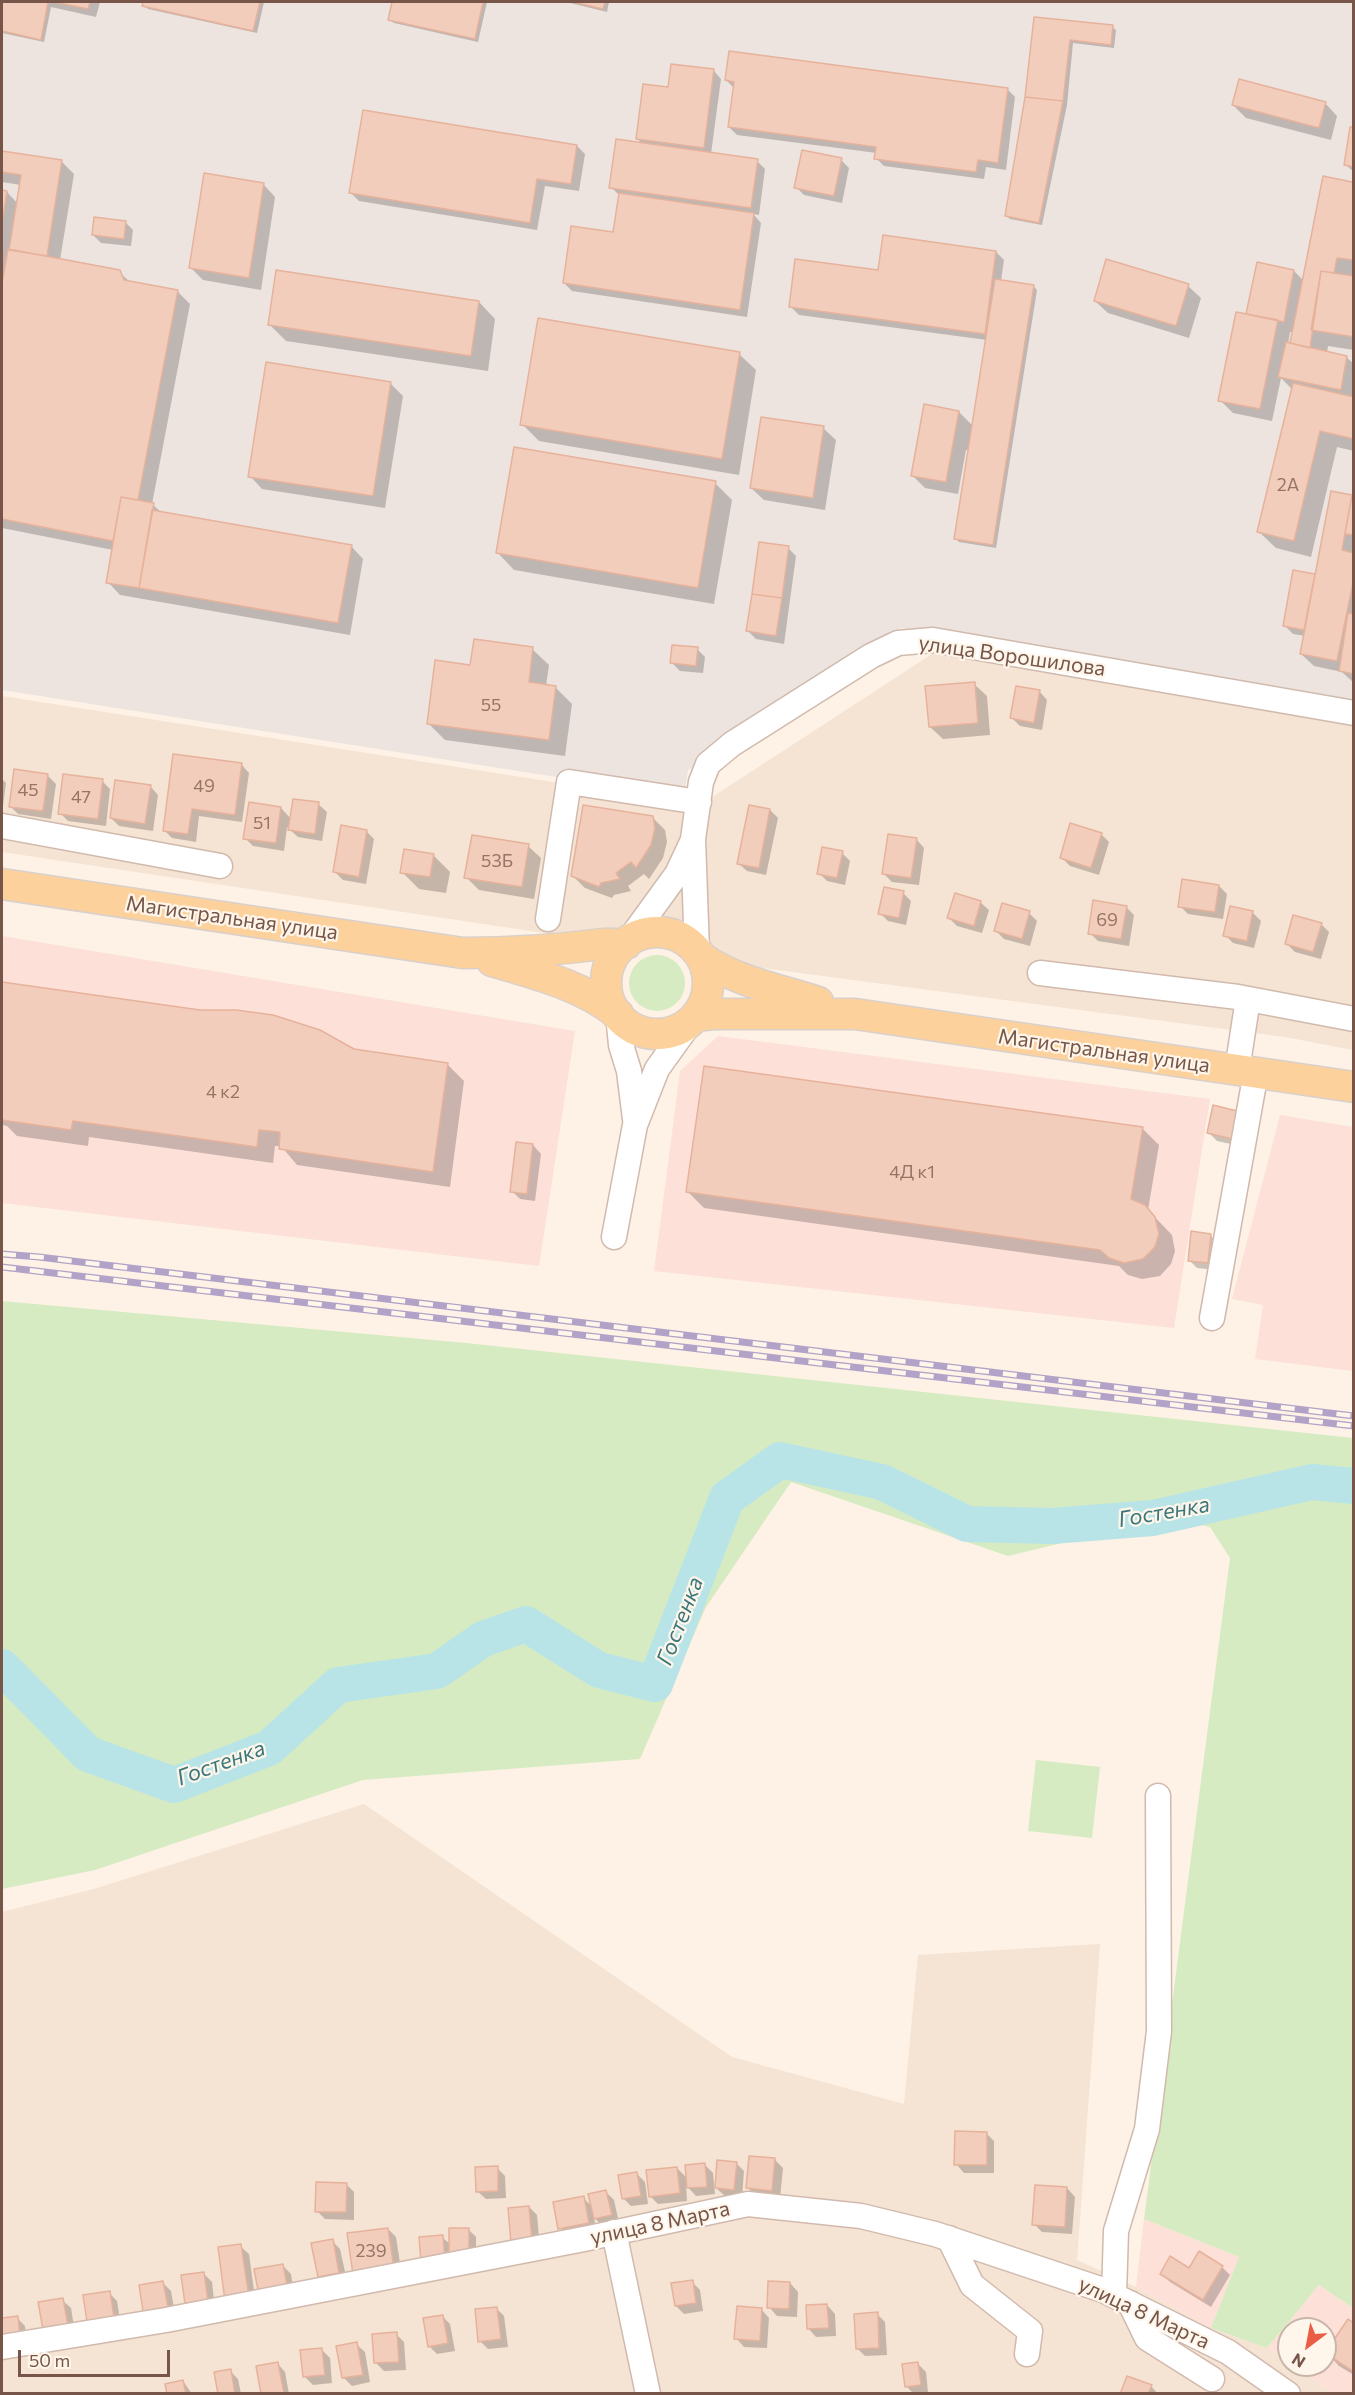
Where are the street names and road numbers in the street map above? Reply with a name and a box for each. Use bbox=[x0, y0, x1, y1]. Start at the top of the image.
street label: улица Ворошилова bbox=[917, 630, 1107, 682]
street label: Магистральная улица bbox=[124, 891, 340, 945]
street label: Магистральная улица bbox=[996, 1024, 1212, 1078]
street label: улица 8 Марта bbox=[588, 2196, 732, 2250]
street label: улица 8 Марта bbox=[1074, 2272, 1214, 2354]

